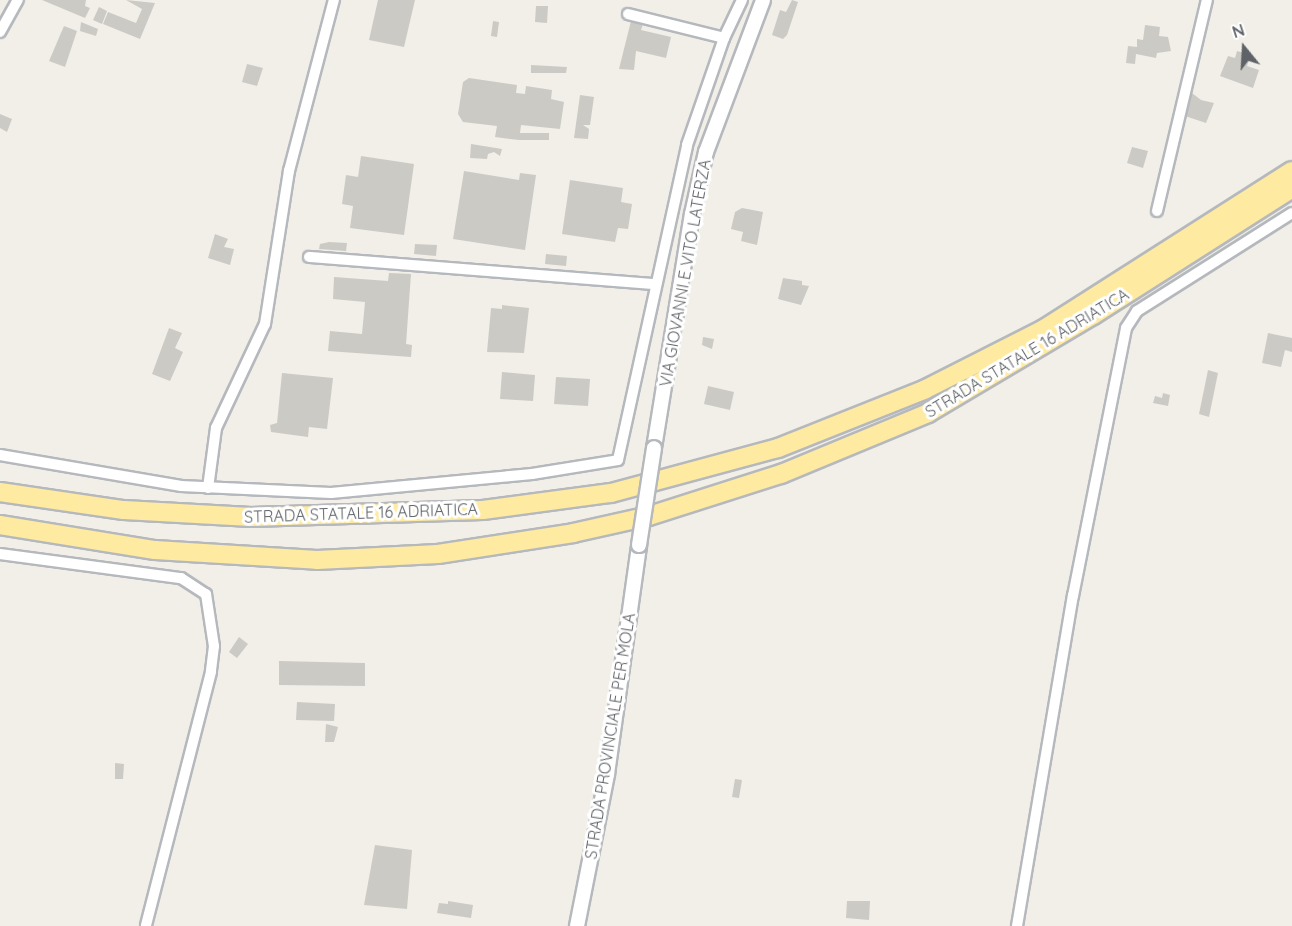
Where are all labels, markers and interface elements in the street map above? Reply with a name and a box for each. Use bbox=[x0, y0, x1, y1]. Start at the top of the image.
north arrow bbox=[1214, 18, 1274, 78]
text: N bbox=[1230, 20, 1247, 42]
street label: VIA GIOVANNI E VITO LATERZA bbox=[655, 158, 715, 388]
street label: STRADA STATALE 16 ADRIATICA bbox=[922, 285, 1132, 421]
street label: STRADA STATALE 16 ADRIATICA bbox=[244, 499, 478, 527]
street label: STRADA PROVINCIALE PER MOLA bbox=[581, 611, 639, 861]

